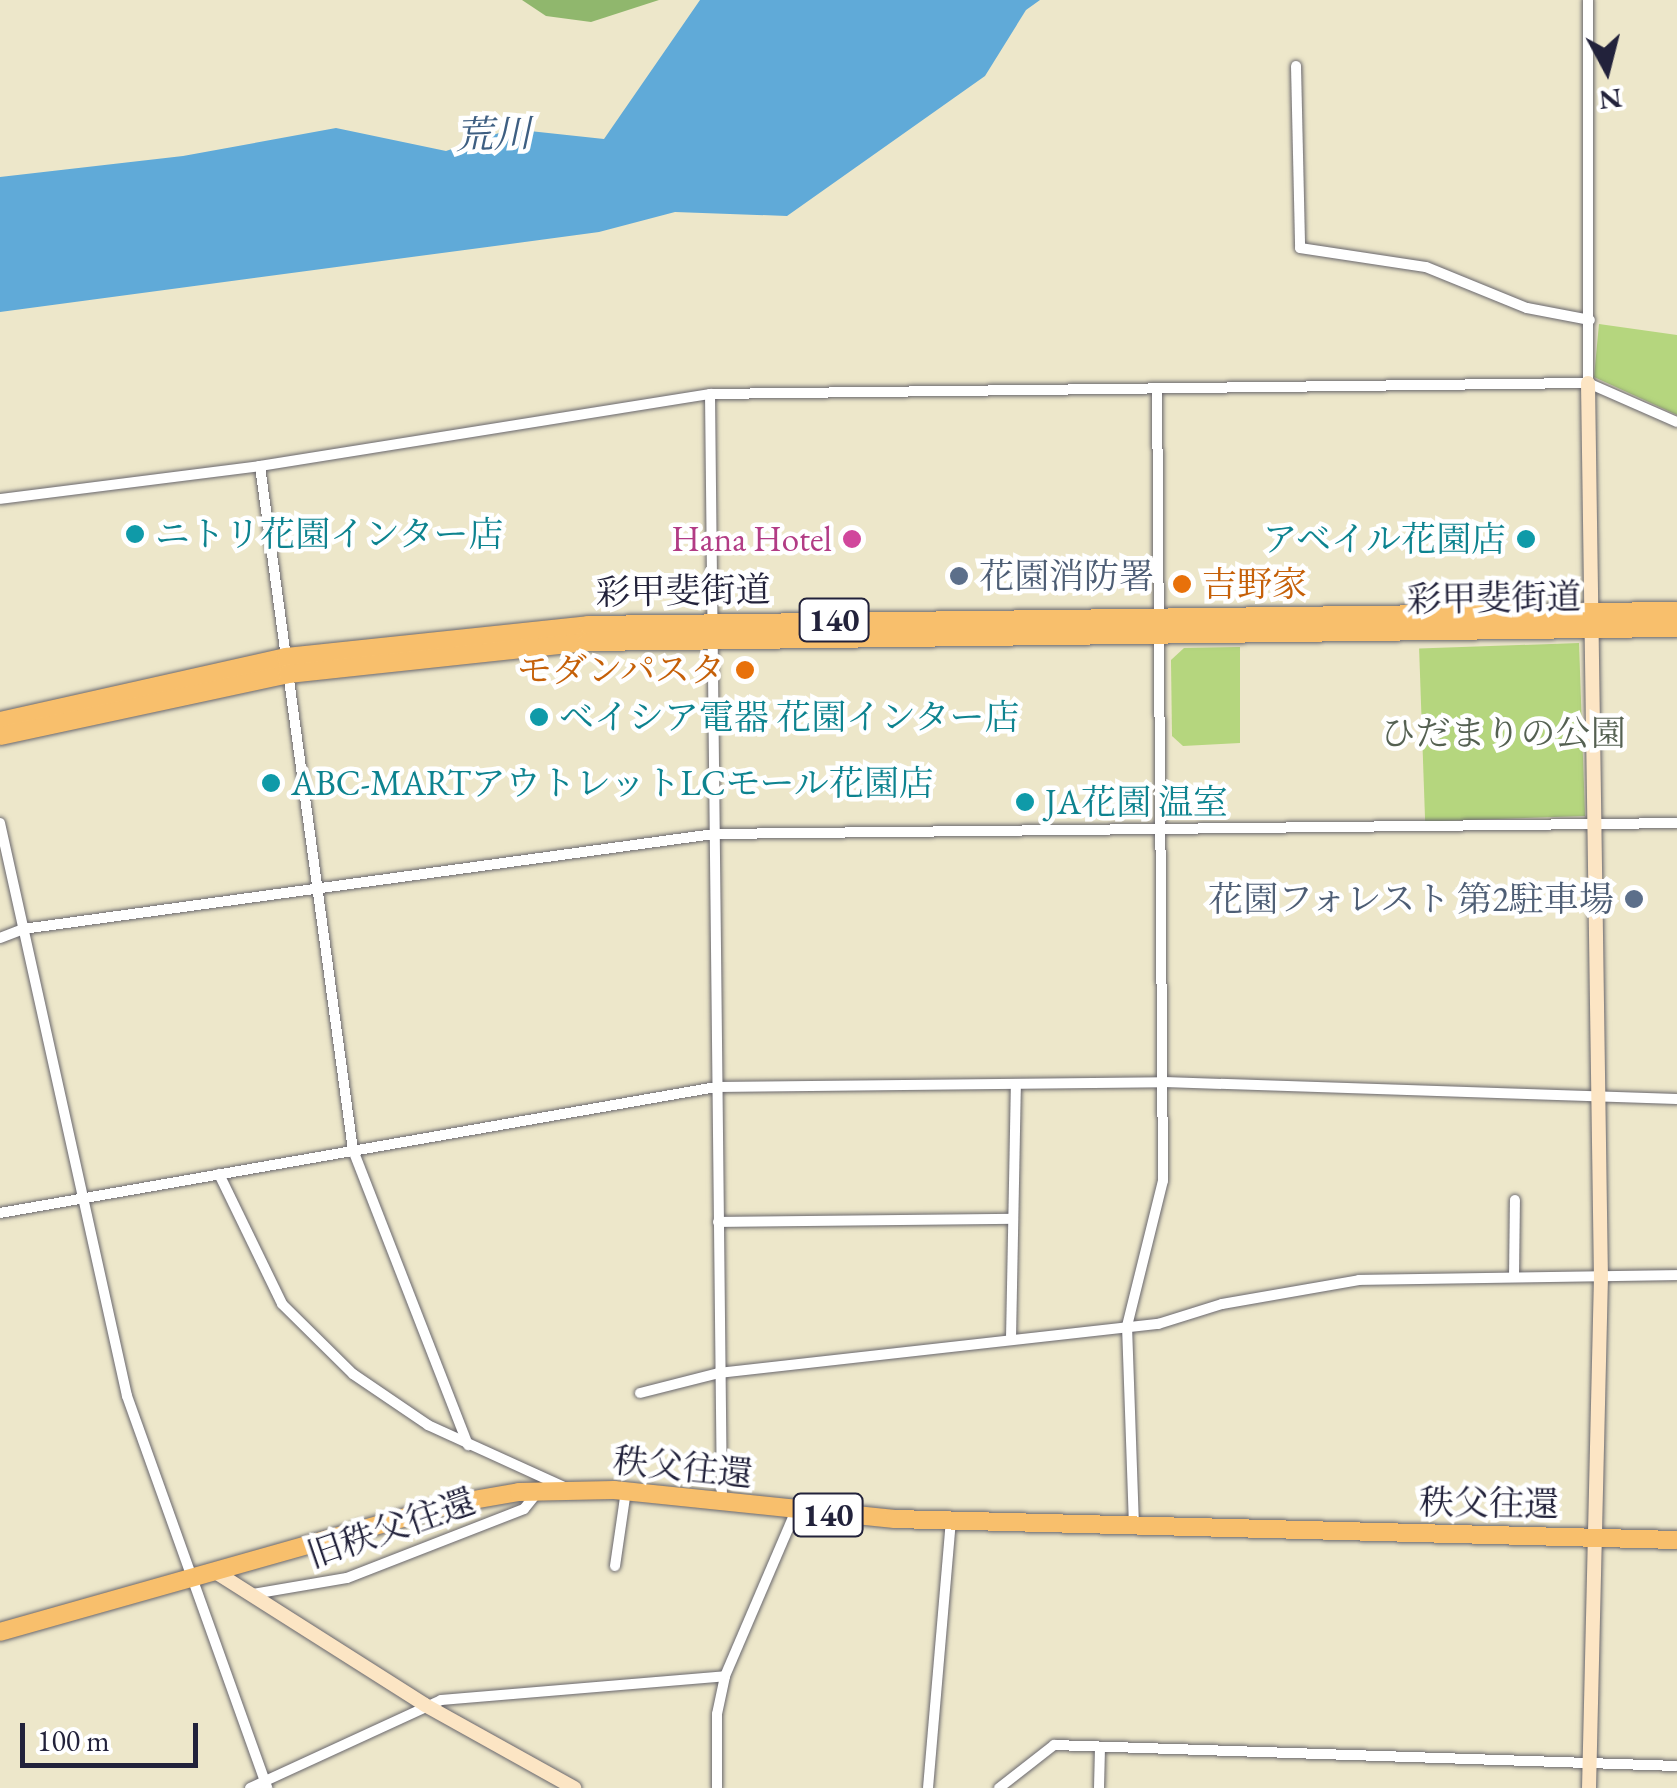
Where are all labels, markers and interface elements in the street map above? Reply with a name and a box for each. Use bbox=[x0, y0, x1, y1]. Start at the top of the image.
north arrow bbox=[1557, 20, 1657, 120]
text: N bbox=[1597, 81, 1624, 119]
water label: 荒川 bbox=[454, 110, 532, 158]
place label: ニトリ花園インター店 bbox=[155, 513, 505, 555]
place label: Hana Hotel bbox=[672, 518, 832, 560]
place label: アベイル花園店 bbox=[1261, 518, 1506, 560]
marker: ニトリ花園インター店 bbox=[124, 523, 146, 545]
marker: Hana Hotel bbox=[841, 528, 863, 550]
marker: アベイル花園店 bbox=[1515, 528, 1537, 550]
place label: 花園消防署 bbox=[979, 555, 1154, 597]
place label: 吉野家 bbox=[1202, 563, 1307, 605]
marker: 花園消防署 bbox=[948, 565, 970, 587]
street label: 彩甲斐街道 bbox=[595, 568, 771, 614]
marker: 吉野家 bbox=[1171, 573, 1193, 595]
street label: 彩甲斐街道 bbox=[1406, 575, 1582, 621]
road number: 140 bbox=[796, 593, 872, 647]
place label: モダンパスタ bbox=[515, 649, 725, 691]
marker: モダンパスタ bbox=[734, 659, 756, 681]
place label: ベイシア電器 花園インター店 bbox=[559, 696, 1021, 738]
marker: ベイシア電器 花園インター店 bbox=[528, 706, 550, 728]
park label: ひだまりの公園 bbox=[1381, 712, 1625, 754]
place label: ABC-MARTアウトレットLCモール花園店 bbox=[291, 762, 935, 804]
marker: ABC-MARTアウトレットLCモール花園店 bbox=[260, 772, 282, 794]
place label: JA花園 温室 bbox=[1045, 781, 1228, 823]
marker: JA花園 温室 bbox=[1014, 791, 1036, 813]
place label: 花園フォレスト 第2駐車場 bbox=[1205, 878, 1614, 920]
marker: 花園フォレスト 第2駐車場 bbox=[1623, 888, 1645, 910]
street label: 秩父往還 bbox=[611, 1439, 755, 1495]
street label: 旧秩父往還 bbox=[301, 1480, 481, 1576]
street label: 秩父往還 bbox=[1419, 1481, 1559, 1525]
road number: 140 bbox=[790, 1488, 866, 1542]
scale bar bbox=[25, 1703, 202, 1765]
text: 100 m bbox=[37, 1721, 110, 1760]

